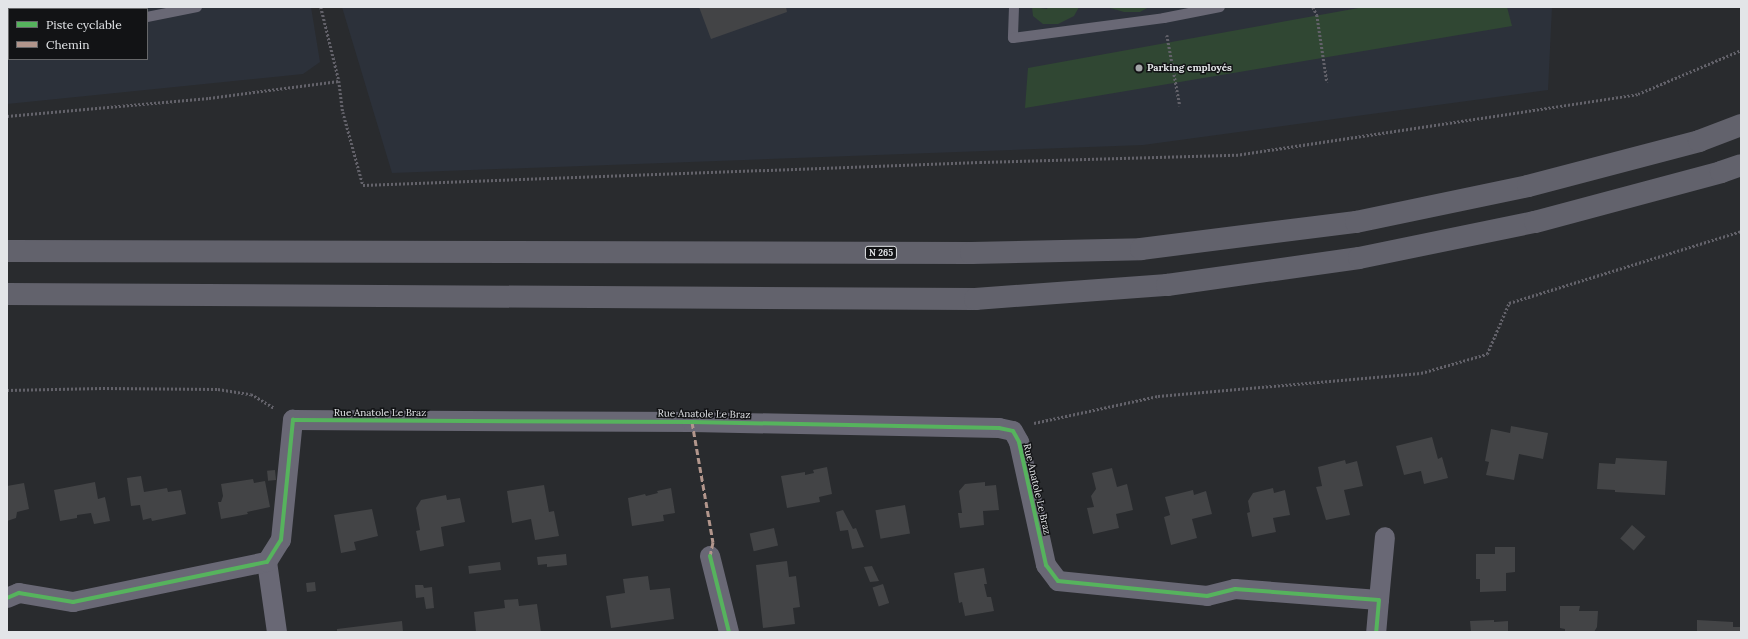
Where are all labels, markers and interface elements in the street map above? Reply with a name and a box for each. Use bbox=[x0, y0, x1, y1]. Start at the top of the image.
legend bbox=[8, 8, 148, 60]
text: Piste cyclable bbox=[46, 17, 122, 32]
text: Chemin bbox=[46, 37, 89, 52]
place label: Parking employés bbox=[1147, 62, 1232, 74]
marker: Parking employés bbox=[1134, 63, 1144, 73]
road number: N 265 bbox=[864, 246, 898, 260]
street label: Rue Anatole Le Braz bbox=[334, 407, 426, 419]
street label: Rue Anatole Le Braz bbox=[658, 407, 750, 421]
street label: Rue Anatole Le Braz bbox=[1021, 442, 1053, 536]

